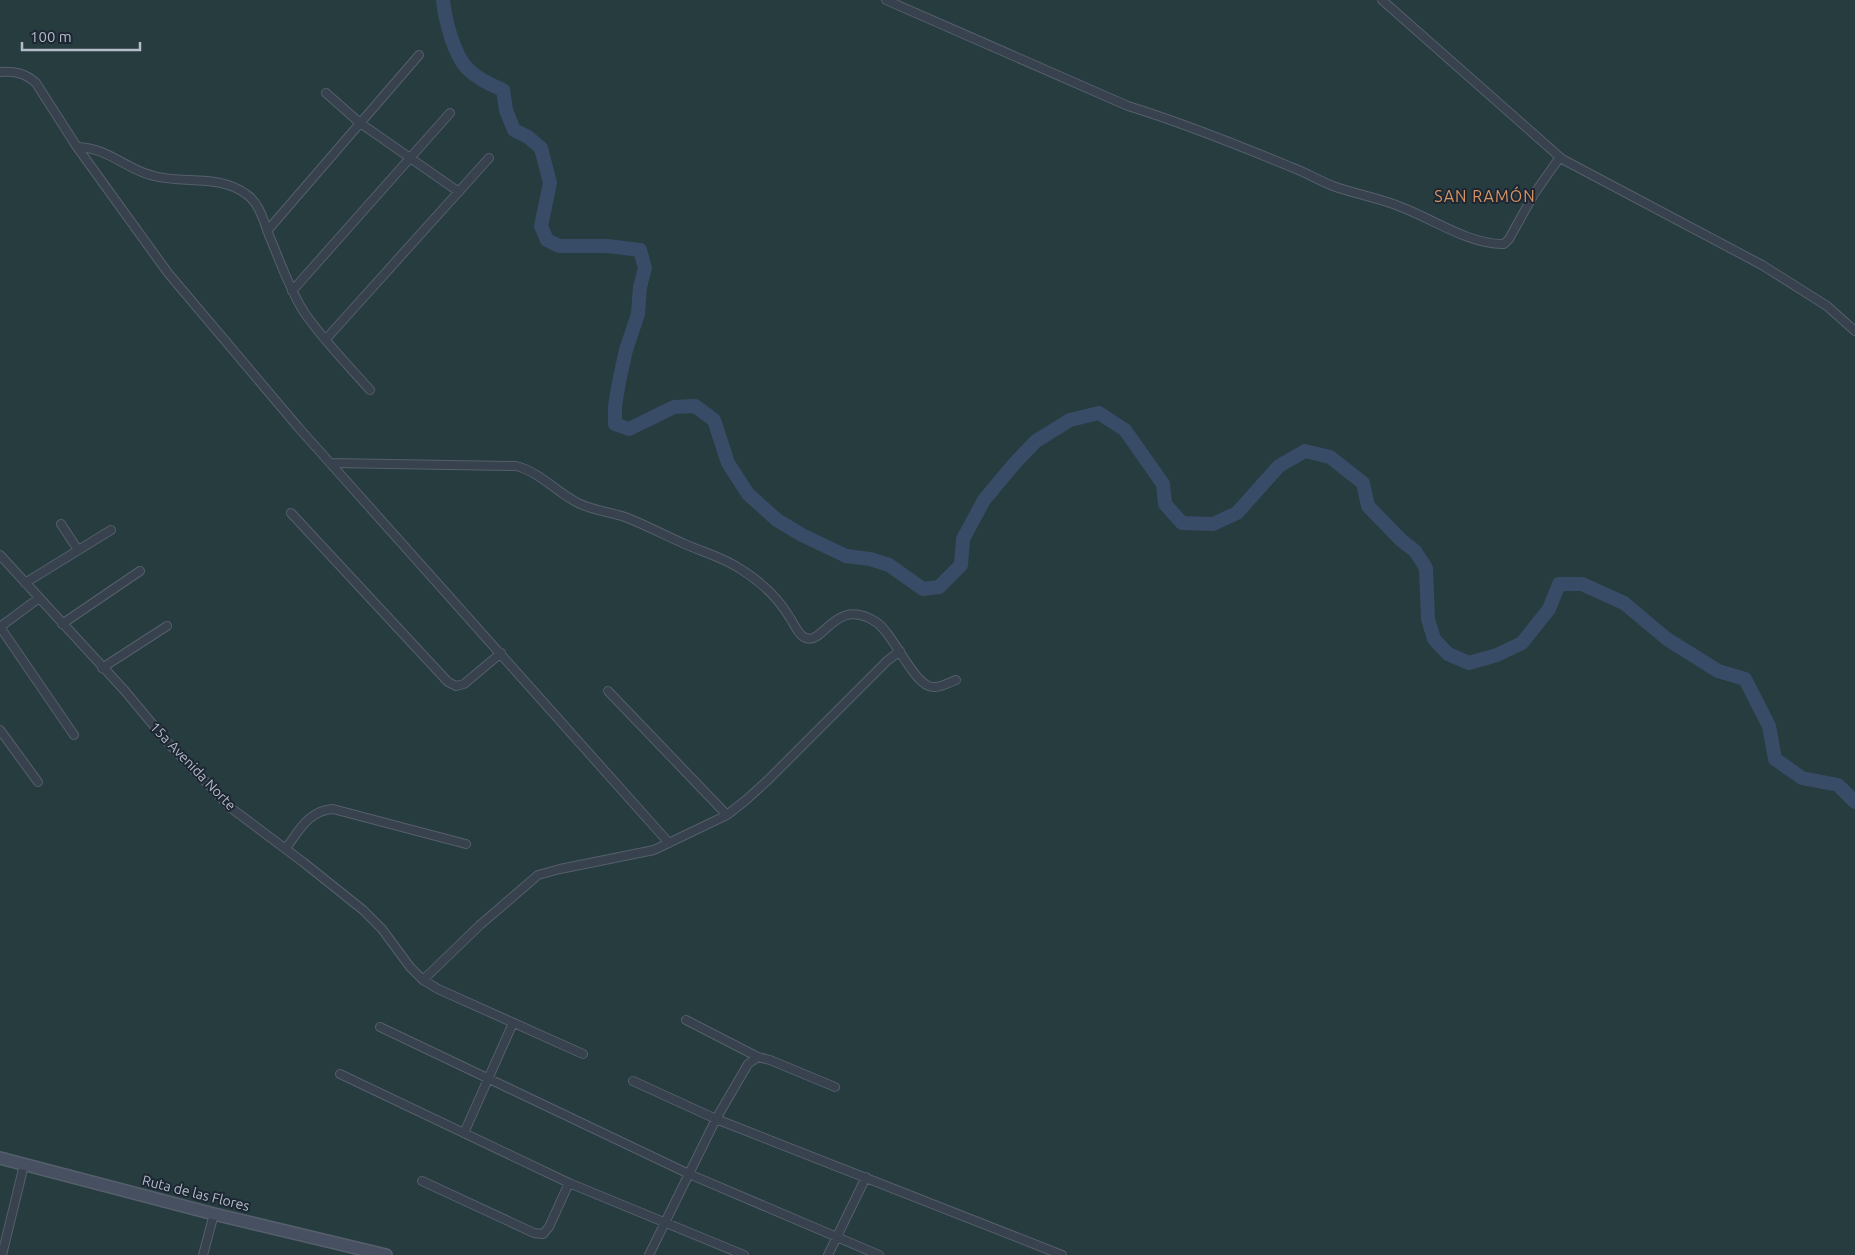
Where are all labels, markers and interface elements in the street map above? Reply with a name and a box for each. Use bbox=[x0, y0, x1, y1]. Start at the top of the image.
scale bar bbox=[22, 20, 140, 52]
text: 100 m bbox=[30, 28, 72, 45]
district label: SAN RAMÓN bbox=[1434, 186, 1536, 205]
street label: 15a Avenida Norte bbox=[147, 719, 239, 813]
street label: Ruta de las Flores bbox=[141, 1172, 251, 1214]

